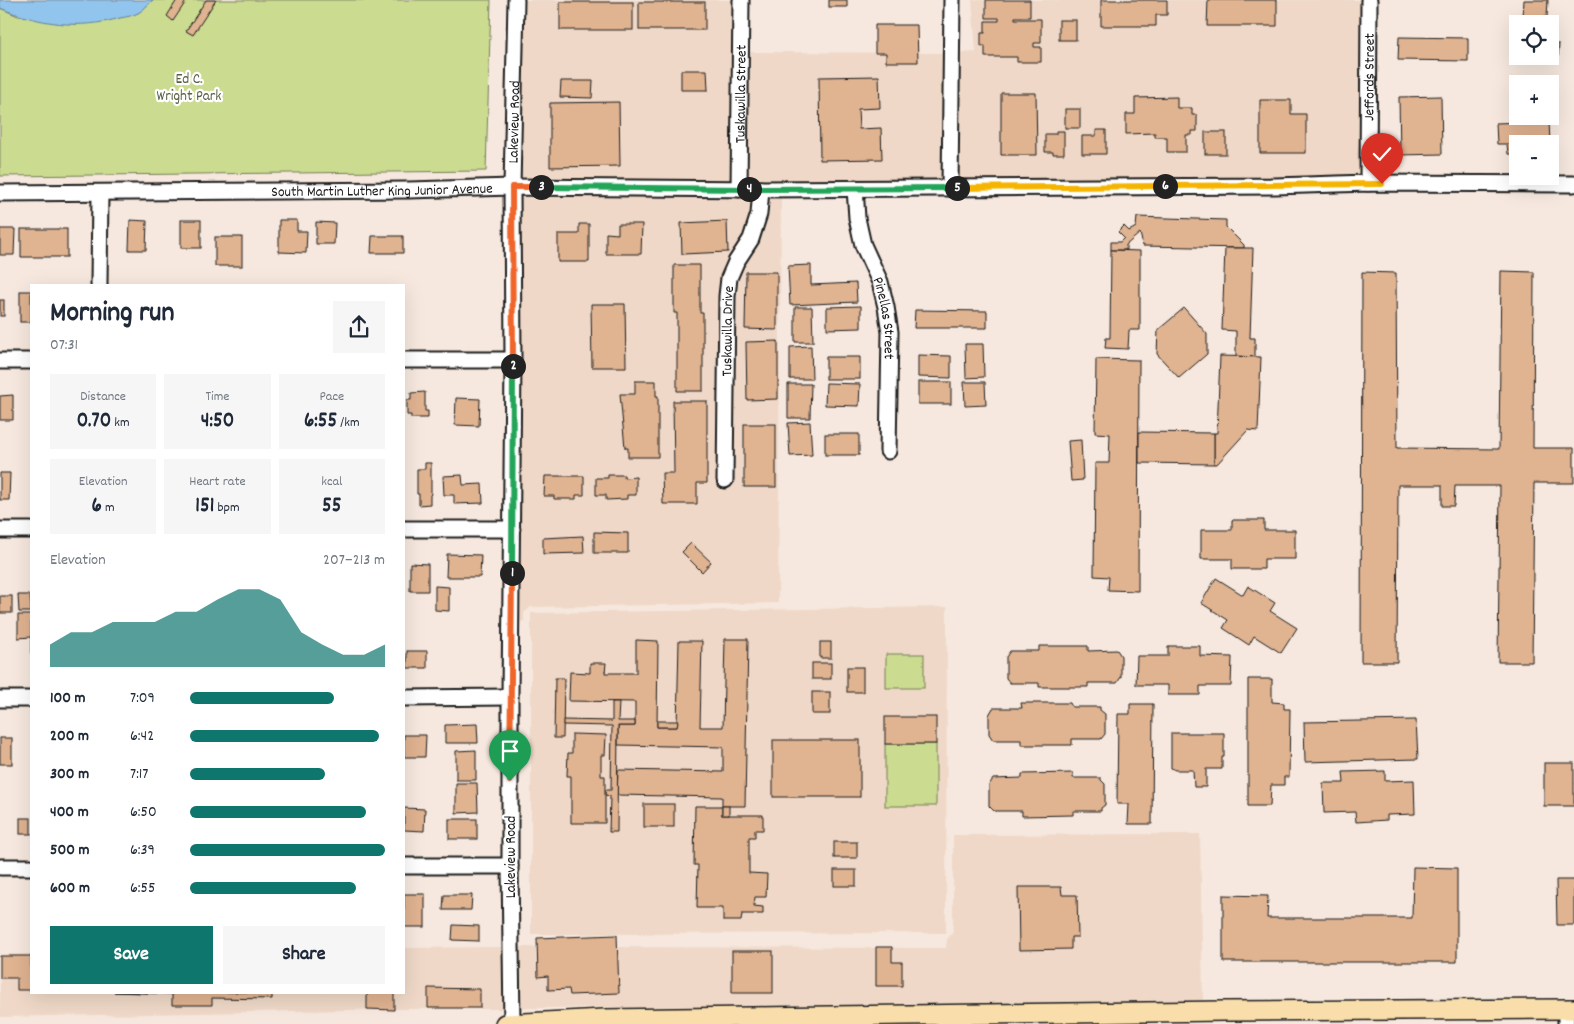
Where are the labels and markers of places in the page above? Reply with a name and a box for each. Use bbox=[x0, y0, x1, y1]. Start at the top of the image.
pin bbox=[1361, 133, 1403, 184]
pin: 3 bbox=[528, 174, 554, 200]
pin: 6 bbox=[1152, 174, 1178, 198]
pin: 4 bbox=[736, 176, 762, 202]
pin: 5 bbox=[944, 176, 970, 200]
pin: 2 bbox=[500, 354, 526, 378]
pin: 1 bbox=[500, 560, 524, 586]
pin bbox=[489, 730, 531, 781]

